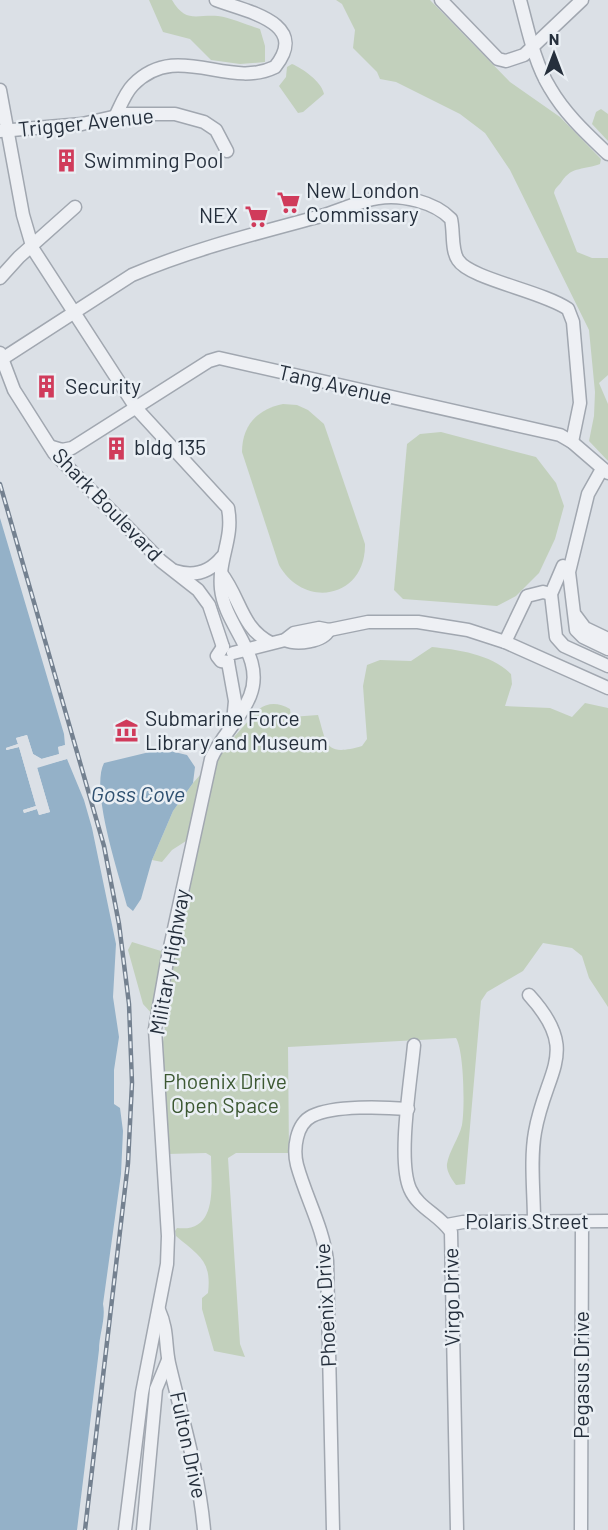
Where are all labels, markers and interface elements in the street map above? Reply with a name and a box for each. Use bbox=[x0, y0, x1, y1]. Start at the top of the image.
north arrow bbox=[524, 24, 584, 84]
text: N bbox=[549, 29, 559, 48]
street label: Trigger Avenue bbox=[17, 102, 155, 141]
place label: Swimming Pool bbox=[84, 147, 223, 172]
building icon: Swimming Pool bbox=[53, 148, 79, 174]
place label: New London Commissary bbox=[306, 177, 419, 226]
supermarket icon: New London Commissary bbox=[275, 190, 301, 216]
place label: NEX bbox=[199, 202, 238, 227]
supermarket icon: NEX bbox=[243, 203, 269, 229]
street label: Tang Avenue bbox=[276, 358, 395, 409]
place label: Security bbox=[65, 373, 141, 398]
building icon: Security bbox=[34, 374, 60, 400]
place label: bldg 135 bbox=[134, 434, 206, 459]
building icon: bldg 135 bbox=[103, 435, 129, 461]
street label: Shark Boulevard bbox=[48, 442, 168, 566]
place label: Submarine Force Library and Museum bbox=[145, 705, 328, 754]
museum icon: Submarine Force Library and Museum bbox=[114, 718, 140, 744]
water label: Goss Cove bbox=[91, 780, 185, 806]
street label: Military Highway bbox=[143, 887, 194, 1037]
park label: Phoenix Drive Open Space bbox=[163, 1068, 287, 1117]
street label: Polaris Street bbox=[465, 1208, 589, 1233]
street label: Phoenix Drive bbox=[309, 1243, 340, 1368]
street label: Virgo Drive bbox=[437, 1247, 464, 1347]
street label: Pegasus Drive bbox=[568, 1311, 593, 1439]
street label: Fulton Drive bbox=[166, 1389, 213, 1500]

